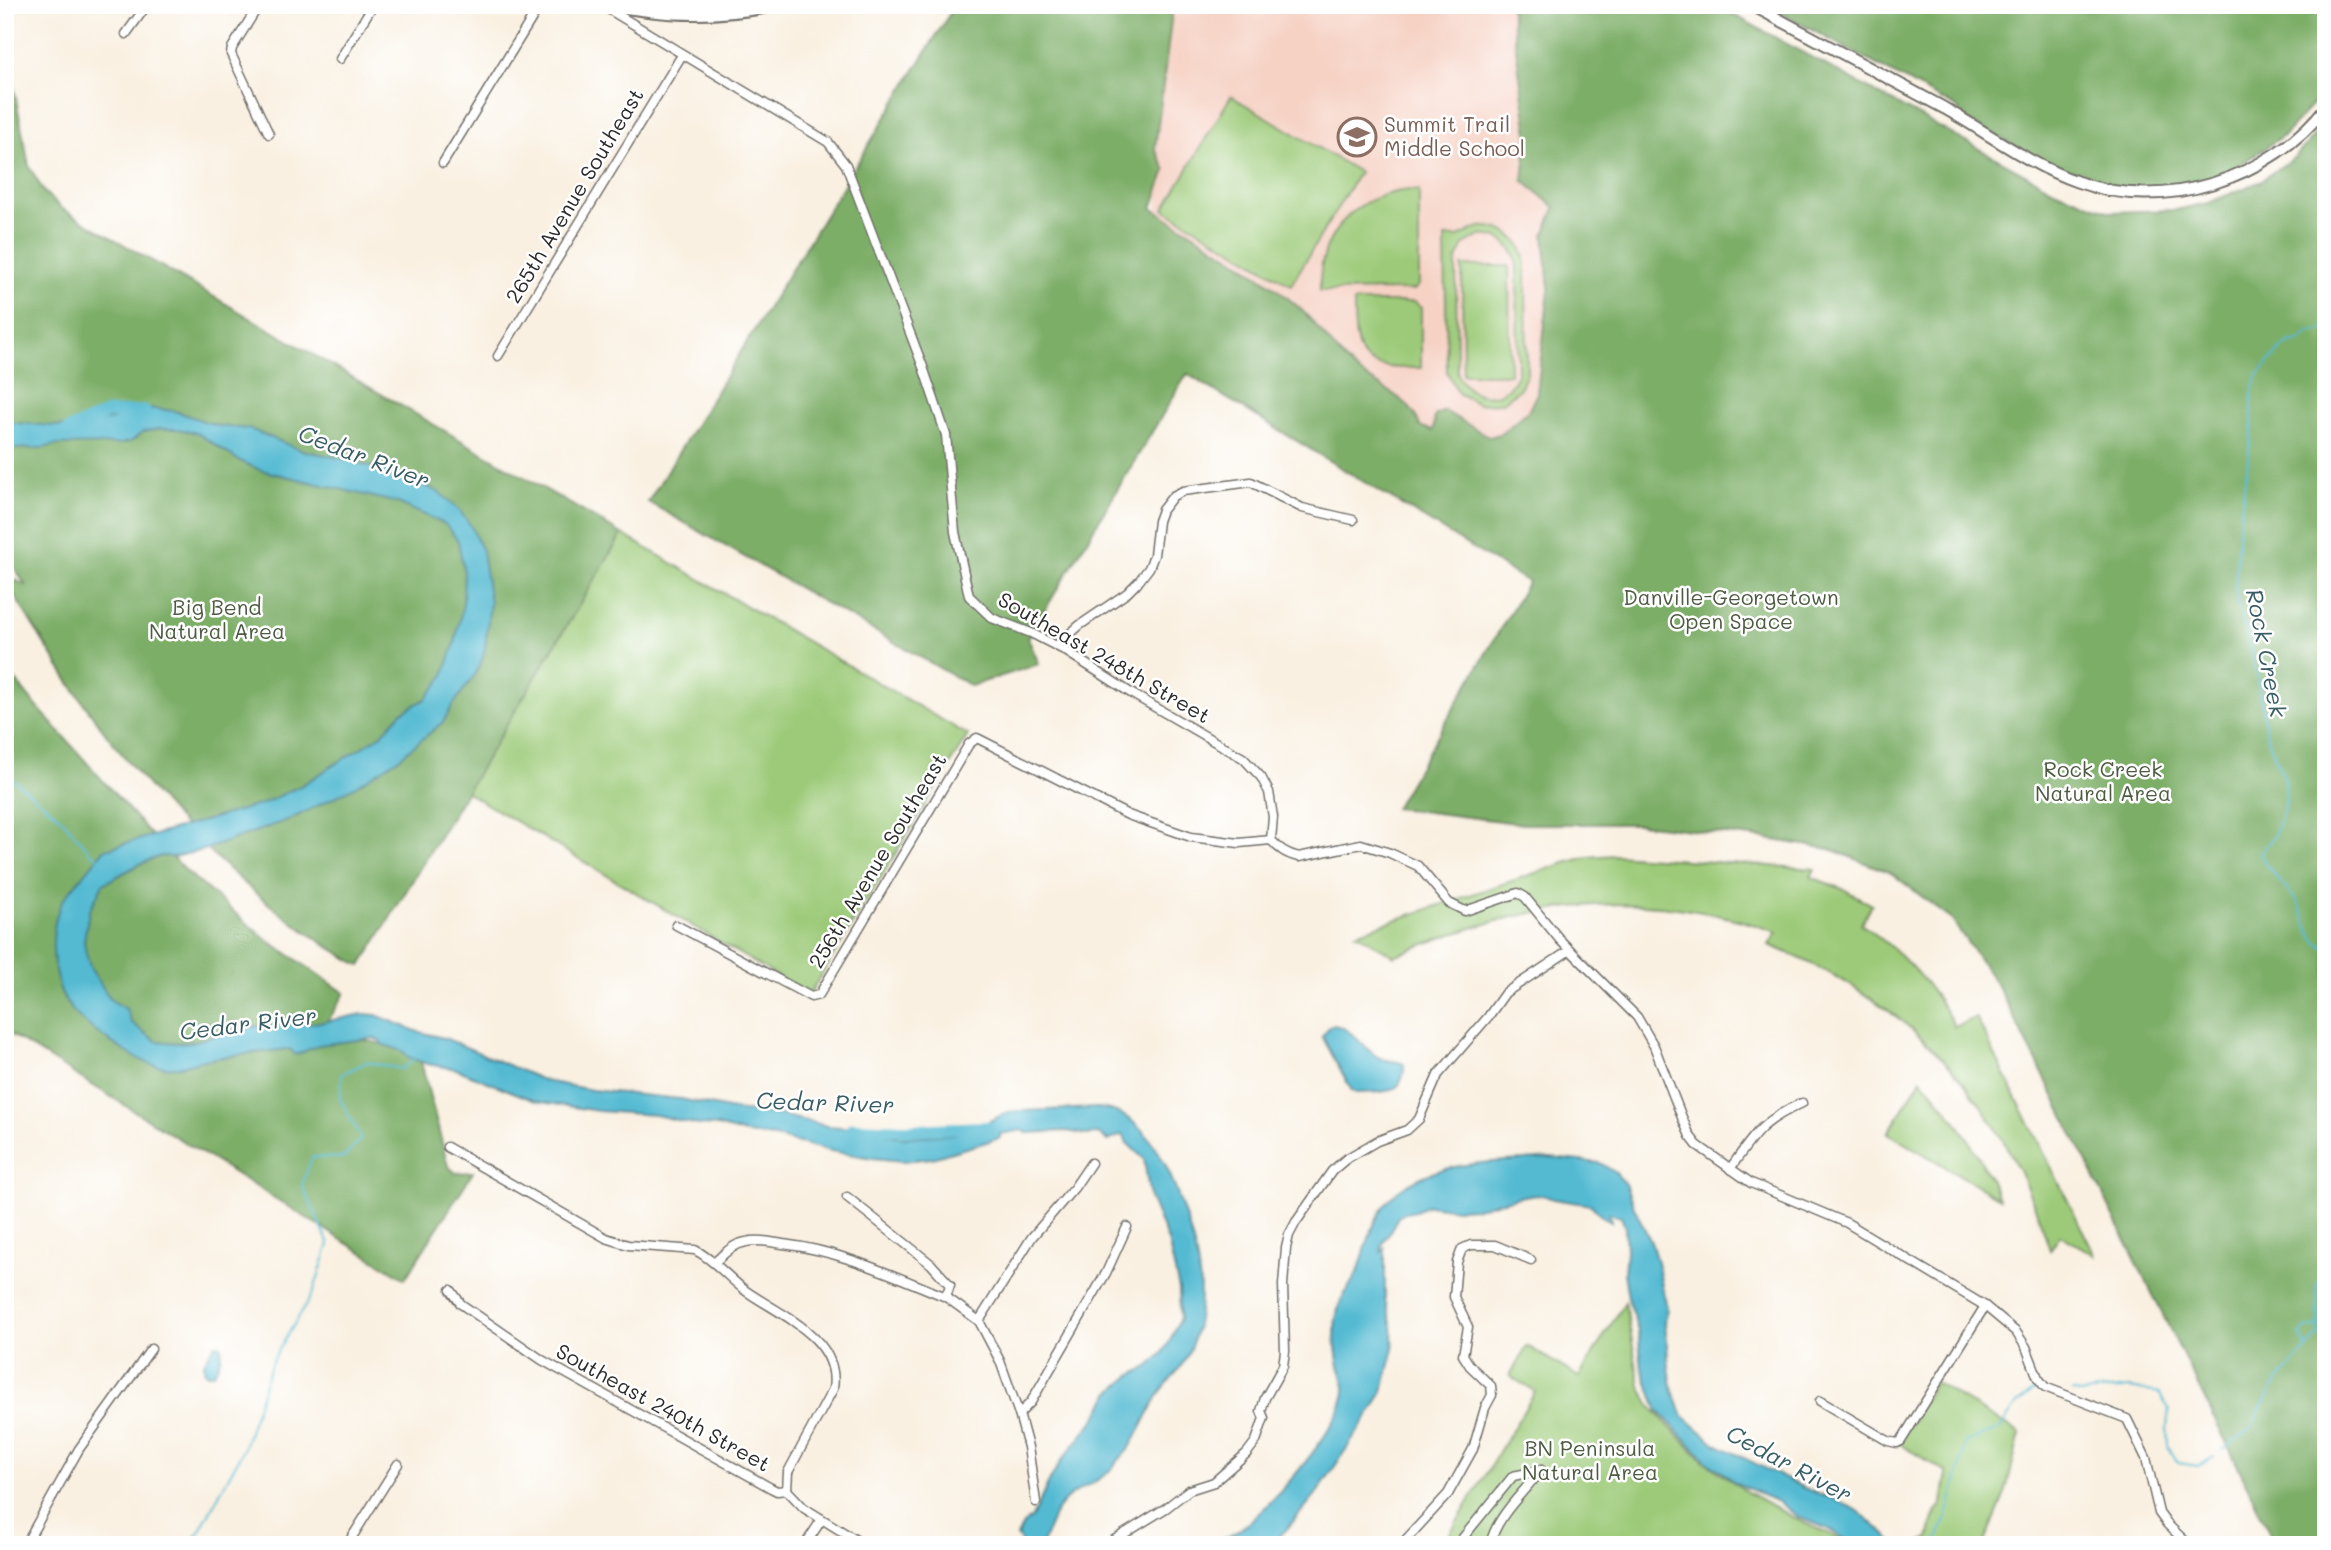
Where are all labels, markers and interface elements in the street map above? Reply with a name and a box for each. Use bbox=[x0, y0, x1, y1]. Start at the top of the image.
street label: 265th Avenue Southeast bbox=[499, 83, 649, 308]
place label: Summit Trail Middle School bbox=[1384, 110, 1525, 161]
school or university icon: Summit Trail Middle School bbox=[1336, 116, 1378, 158]
water label: Cedar River bbox=[294, 417, 434, 495]
park label: Danville-Georgetown Open Space bbox=[1623, 583, 1839, 634]
street label: Southeast 248th Street bbox=[994, 585, 1216, 729]
water label: Rock Creek bbox=[2240, 586, 2294, 720]
park label: Big Bend Natural Area bbox=[149, 593, 285, 644]
street label: 256th Avenue Southeast bbox=[802, 748, 952, 973]
park label: Rock Creek Natural Area bbox=[2035, 755, 2171, 806]
water label: Cedar River bbox=[177, 1000, 318, 1046]
water label: Cedar River bbox=[755, 1085, 895, 1119]
street label: Southeast 240th Street bbox=[552, 1337, 776, 1477]
water label: Cedar River bbox=[1721, 1417, 1858, 1509]
park label: BN Peninsula Natural Area bbox=[1522, 1434, 1658, 1485]

